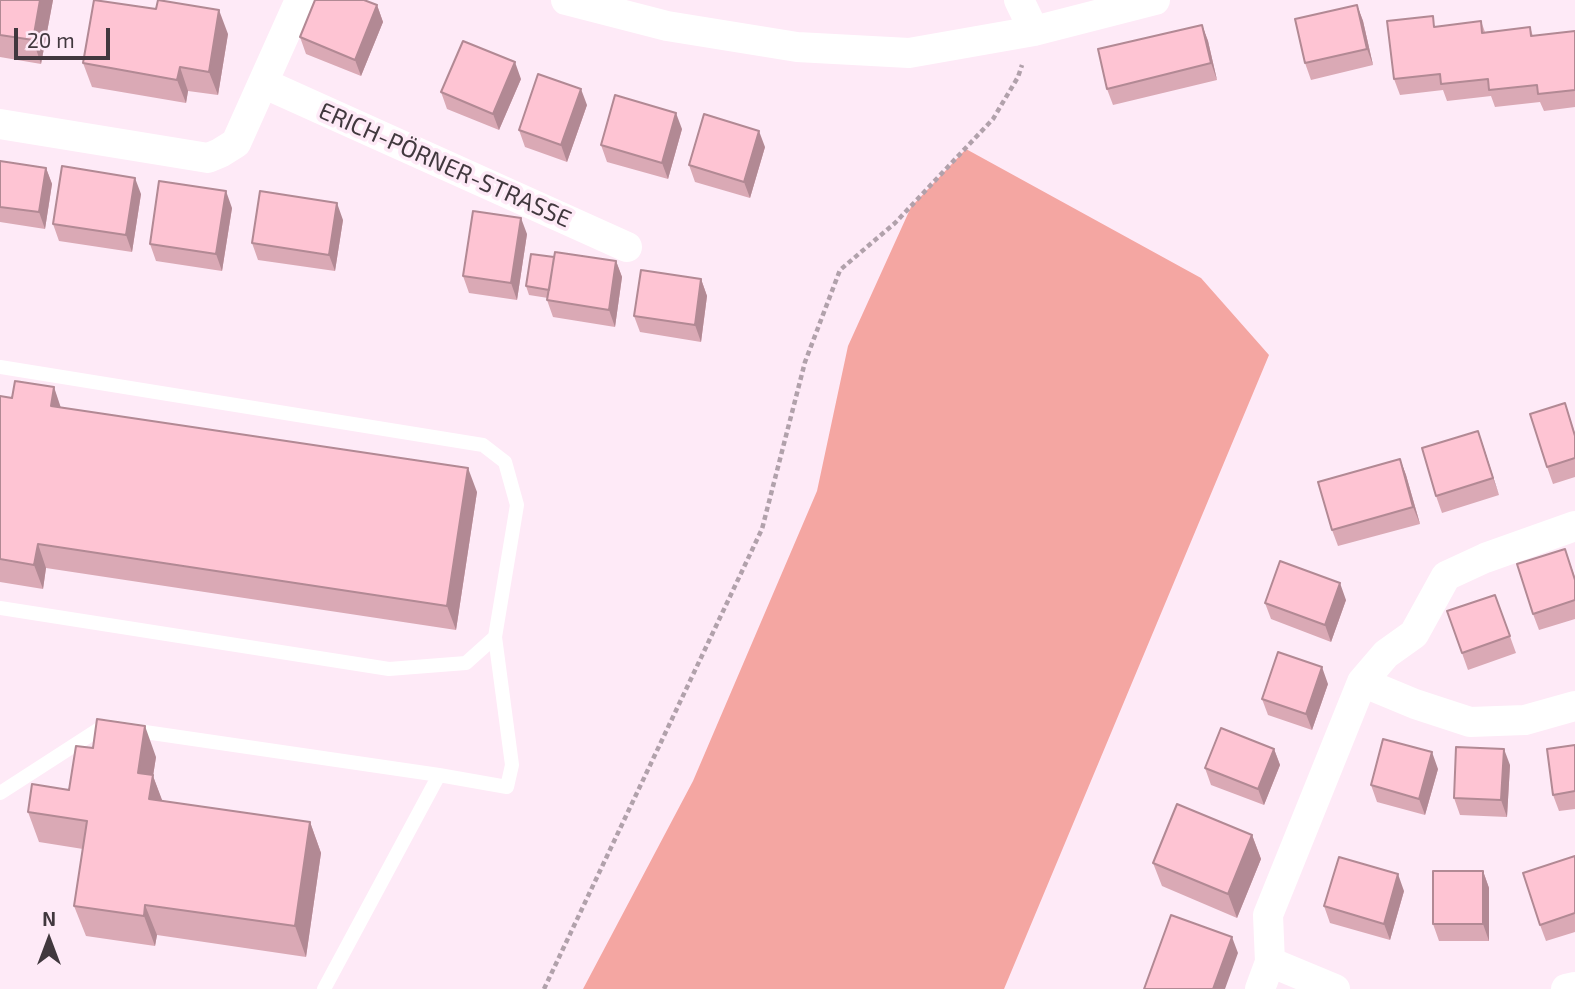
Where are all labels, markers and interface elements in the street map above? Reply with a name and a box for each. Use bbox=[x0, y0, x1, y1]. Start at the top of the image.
scale bar bbox=[18, 14, 114, 58]
text: 20 m bbox=[27, 27, 75, 52]
street label: ERICH-PÖRNER-STRASSE bbox=[314, 96, 576, 234]
north arrow bbox=[14, 905, 84, 975]
text: N bbox=[42, 907, 56, 930]

